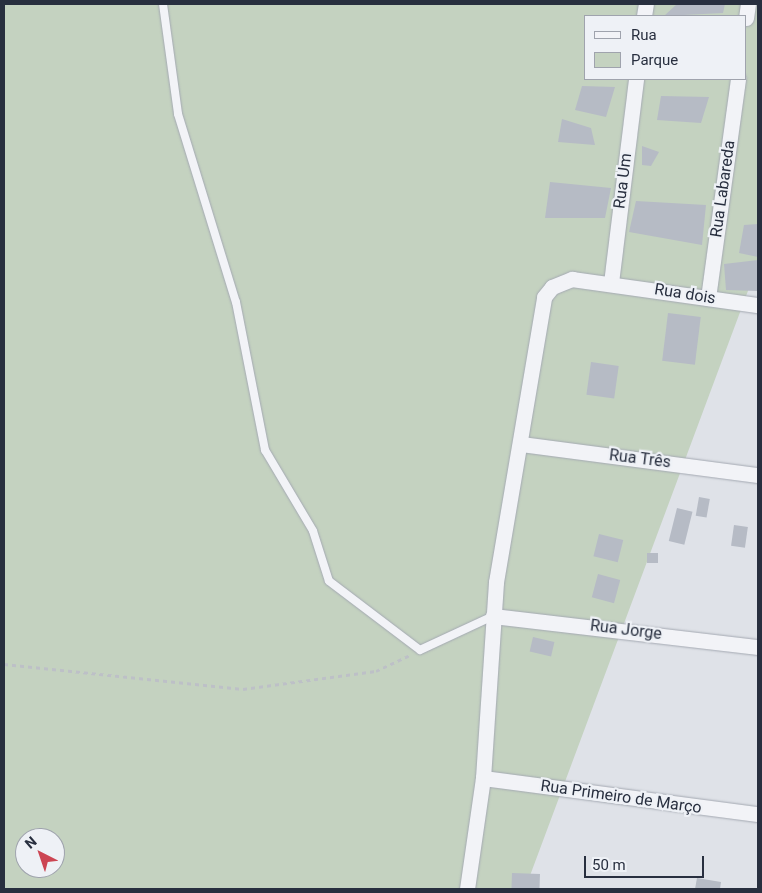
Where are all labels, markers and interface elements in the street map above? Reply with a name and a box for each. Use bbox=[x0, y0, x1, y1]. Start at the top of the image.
legend bbox=[584, 15, 747, 80]
text: Rua bbox=[631, 26, 657, 44]
text: Parque bbox=[631, 51, 678, 69]
street label: Rua Labareda bbox=[707, 139, 739, 239]
street label: Rua Um bbox=[610, 152, 636, 210]
street label: Rua dois bbox=[653, 280, 717, 308]
street label: Rua Três bbox=[608, 446, 672, 472]
street label: Rua Jorge bbox=[589, 616, 663, 644]
street label: Rua Primeiro de Março bbox=[539, 776, 703, 818]
north arrow bbox=[15, 828, 65, 878]
text: N bbox=[22, 833, 40, 852]
scale bar bbox=[587, 846, 707, 878]
text: 50 m bbox=[592, 856, 626, 874]

